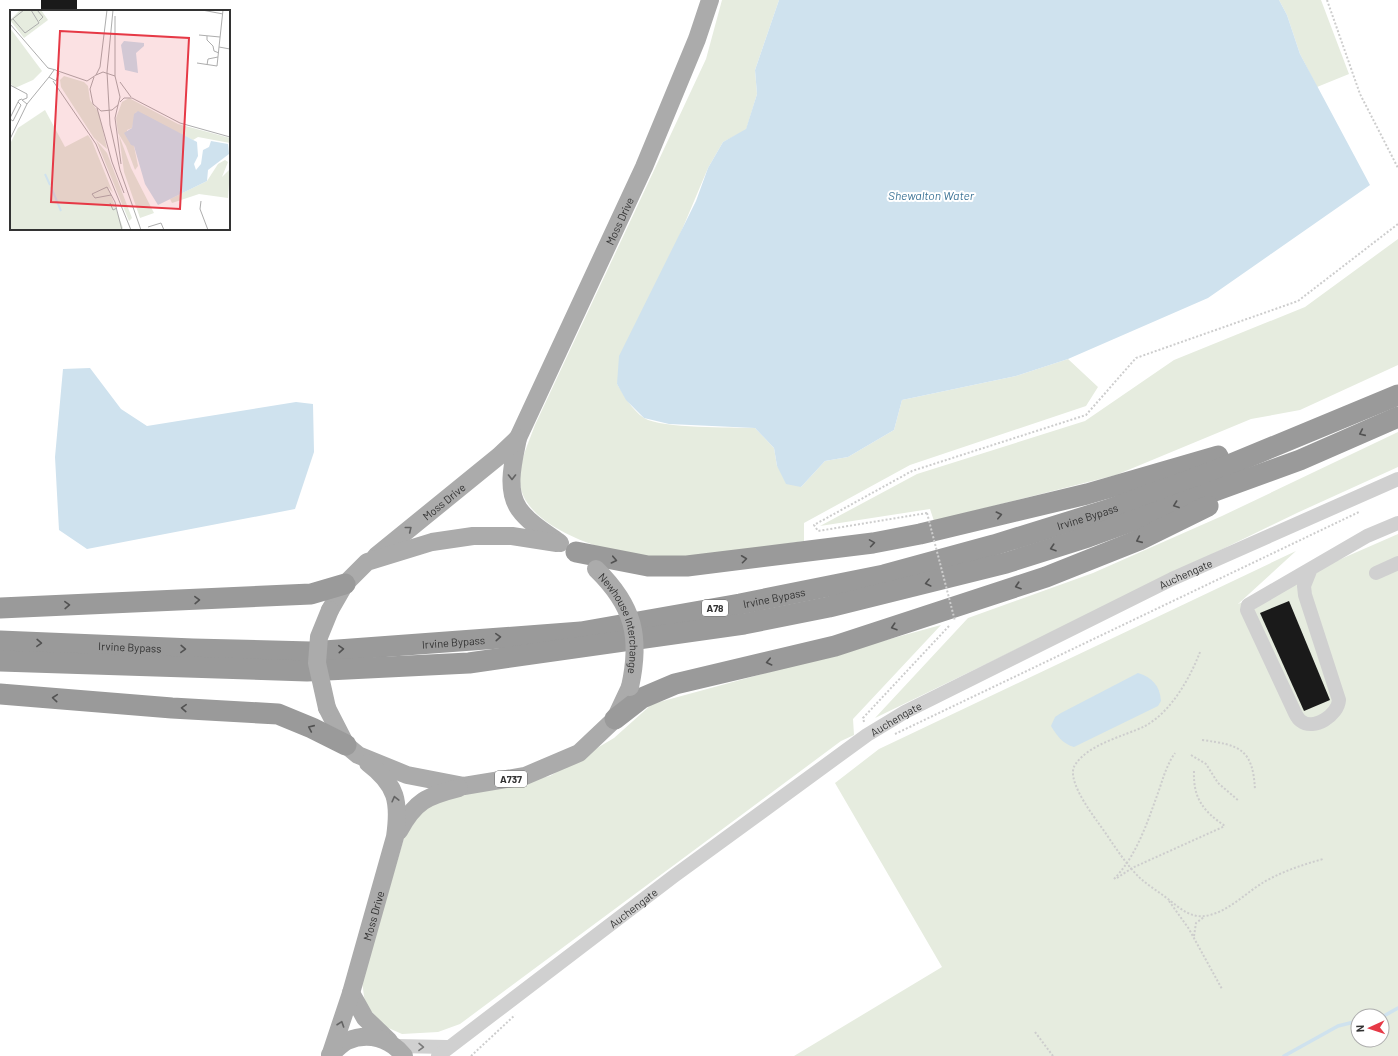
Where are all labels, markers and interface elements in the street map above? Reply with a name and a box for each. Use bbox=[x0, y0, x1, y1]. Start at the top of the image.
inset map bbox=[10, 10, 230, 230]
water label: Shewalton Water bbox=[888, 188, 975, 202]
street label: Moss Drive bbox=[602, 195, 636, 247]
one-way arrow bbox=[1359, 428, 1367, 436]
one-way arrow bbox=[508, 474, 516, 480]
street label: Moss Drive bbox=[420, 480, 468, 522]
street label: Irvine Bypass bbox=[1055, 500, 1120, 532]
one-way arrow bbox=[1172, 501, 1179, 509]
one-way arrow bbox=[996, 511, 1003, 519]
one-way arrow bbox=[404, 527, 411, 534]
one-way arrow bbox=[1136, 535, 1143, 543]
one-way arrow bbox=[869, 539, 876, 548]
one-way arrow bbox=[1050, 543, 1057, 552]
one-way arrow bbox=[611, 555, 618, 563]
one-way arrow bbox=[741, 555, 747, 564]
street label: Auchengate bbox=[1156, 556, 1214, 591]
street label: Newhouse Interchange bbox=[596, 570, 641, 675]
one-way arrow bbox=[925, 578, 931, 586]
one-way arrow bbox=[1014, 581, 1021, 590]
street label: Irvine Bypass bbox=[742, 585, 806, 610]
one-way arrow bbox=[194, 596, 200, 604]
road number: A78 bbox=[702, 600, 728, 616]
one-way arrow bbox=[64, 601, 70, 610]
one-way arrow bbox=[891, 622, 898, 631]
street label: Irvine Bypass bbox=[421, 633, 485, 650]
one-way arrow bbox=[495, 633, 501, 642]
one-way arrow bbox=[36, 639, 42, 647]
street label: Irvine Bypass bbox=[98, 639, 162, 654]
one-way arrow bbox=[180, 645, 186, 653]
one-way arrow bbox=[338, 645, 344, 654]
one-way arrow bbox=[766, 657, 772, 665]
one-way arrow bbox=[52, 694, 58, 703]
street label: Auchengate bbox=[868, 698, 924, 738]
one-way arrow bbox=[181, 704, 187, 713]
one-way arrow bbox=[308, 725, 316, 733]
road number: A737 bbox=[495, 771, 527, 787]
one-way arrow bbox=[392, 796, 400, 802]
street label: Auchengate bbox=[606, 885, 660, 930]
street label: Moss Drive bbox=[360, 889, 386, 942]
north arrow bbox=[1350, 1008, 1390, 1048]
one-way arrow bbox=[336, 1021, 344, 1028]
text: N bbox=[1353, 1025, 1366, 1033]
one-way arrow bbox=[418, 1043, 424, 1051]

